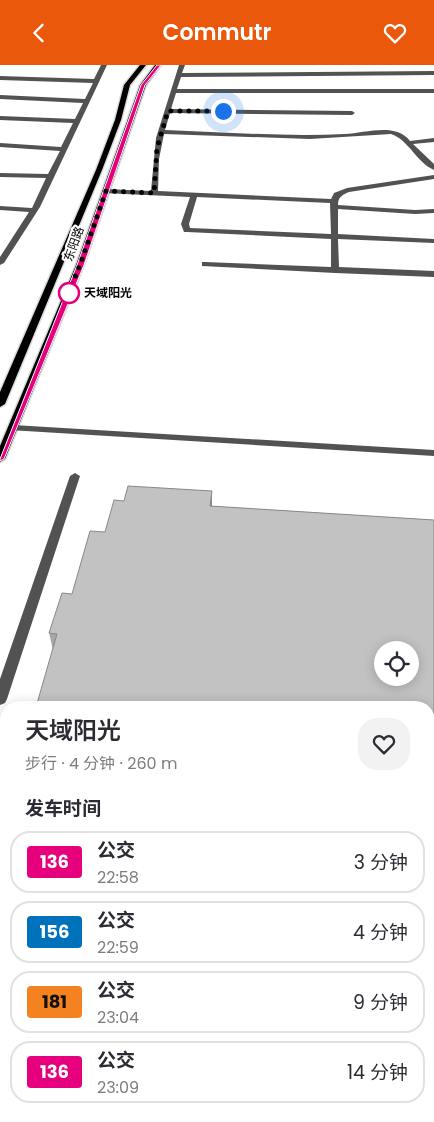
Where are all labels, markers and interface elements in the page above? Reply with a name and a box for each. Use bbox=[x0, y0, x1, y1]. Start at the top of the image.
text: Commutr bbox=[162, 17, 272, 48]
icon: back bbox=[25, 19, 53, 47]
icon: heart bbox=[381, 19, 409, 47]
your location bbox=[211, 99, 236, 124]
street label: 东阳路 bbox=[59, 224, 88, 264]
marker: 天域阳光 bbox=[58, 282, 80, 304]
place label: 天域阳光 bbox=[84, 284, 132, 301]
map controls bbox=[374, 641, 419, 686]
button: locate bbox=[374, 641, 419, 686]
text: 天域阳光 bbox=[25, 714, 121, 747]
button: heart bbox=[358, 718, 410, 770]
text: 步行 · 4 分钟 · 260 m bbox=[25, 752, 177, 775]
text: 发车时间 bbox=[25, 795, 101, 822]
text: 公交 bbox=[97, 837, 135, 864]
text: 136 bbox=[40, 849, 69, 874]
text: 3 分钟 bbox=[354, 849, 408, 876]
text: 22:58 bbox=[97, 866, 139, 889]
text: 公交 bbox=[97, 907, 135, 934]
text: 156 bbox=[40, 919, 69, 944]
text: 4 分钟 bbox=[353, 919, 408, 946]
text: 22:59 bbox=[97, 936, 139, 959]
text: 公交 bbox=[97, 977, 135, 1004]
text: 181 bbox=[42, 989, 67, 1014]
text: 9 分钟 bbox=[353, 989, 408, 1016]
text: 23:04 bbox=[97, 1006, 139, 1029]
text: 公交 bbox=[97, 1047, 135, 1074]
text: 136 bbox=[40, 1059, 69, 1084]
text: 14 分钟 bbox=[347, 1059, 408, 1086]
text: 23:09 bbox=[97, 1076, 139, 1099]

